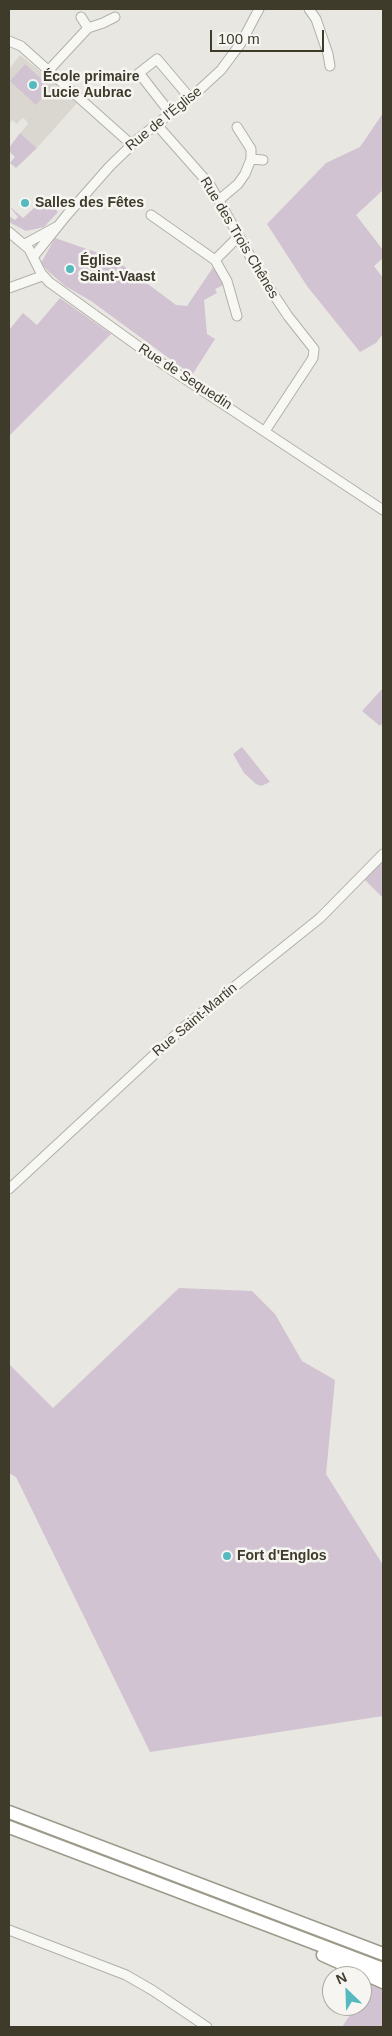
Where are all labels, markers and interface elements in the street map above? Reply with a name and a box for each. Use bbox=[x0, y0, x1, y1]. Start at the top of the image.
scale bar bbox=[212, 20, 326, 52]
text: 100 m bbox=[218, 30, 260, 47]
place label: École primaire Lucie Aubrac bbox=[43, 69, 139, 102]
marker: École primaire Lucie Aubrac bbox=[27, 79, 39, 91]
street label: Rue de l'Église bbox=[123, 83, 205, 155]
street label: Rue des Trois Chênes bbox=[196, 174, 282, 302]
place label: Salles des Fêtes bbox=[35, 195, 144, 211]
marker: Salles des Fêtes bbox=[19, 197, 31, 209]
place label: Église Saint-Vaast bbox=[80, 253, 155, 286]
marker: Église Saint-Vaast bbox=[64, 263, 76, 275]
street label: Rue de Sequedin bbox=[135, 340, 235, 414]
street label: Rue Saint-Martin bbox=[149, 980, 241, 1060]
place label: Fort d'Englos bbox=[237, 1548, 327, 1564]
marker: Fort d'Englos bbox=[221, 1550, 233, 1562]
north arrow bbox=[322, 1966, 372, 2016]
text: N bbox=[333, 1969, 349, 1988]

